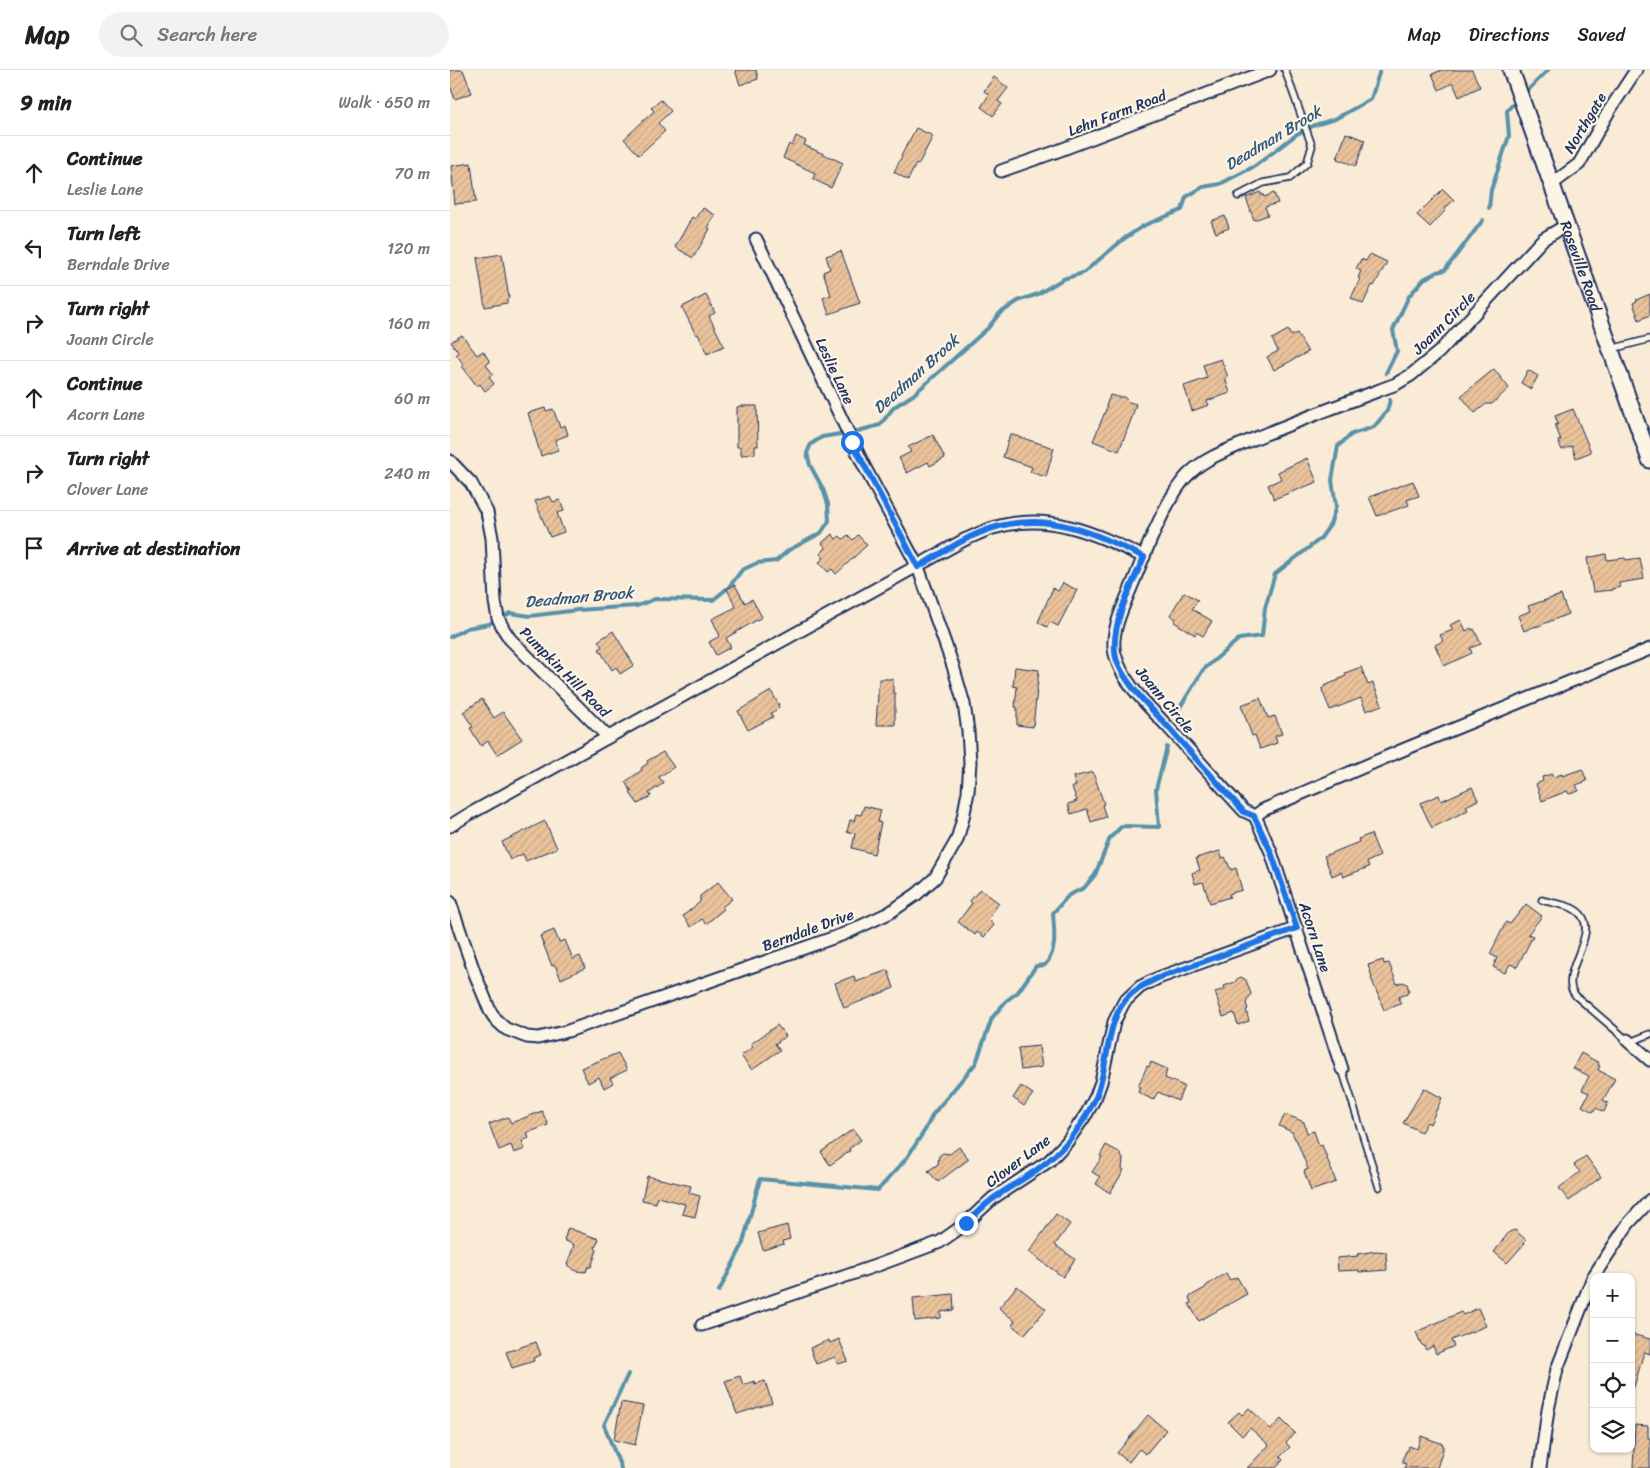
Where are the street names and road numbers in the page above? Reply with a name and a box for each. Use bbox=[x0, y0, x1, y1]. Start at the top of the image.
street label: Lehn Farm Road bbox=[1064, 82, 1171, 144]
street label: Northgate bbox=[1556, 87, 1614, 159]
street label: Roseville Road bbox=[1553, 217, 1609, 316]
street label: Joann Circle bbox=[1405, 285, 1482, 362]
street label: Leslie Lane bbox=[808, 333, 862, 409]
street label: Pumpkin Hill Road bbox=[513, 620, 617, 724]
street label: Joann Circle bbox=[1128, 660, 1201, 740]
street label: Acorn Lane bbox=[1291, 897, 1339, 976]
street label: Berndale Drive bbox=[758, 901, 858, 959]
street label: Clover Lane bbox=[980, 1128, 1056, 1194]

